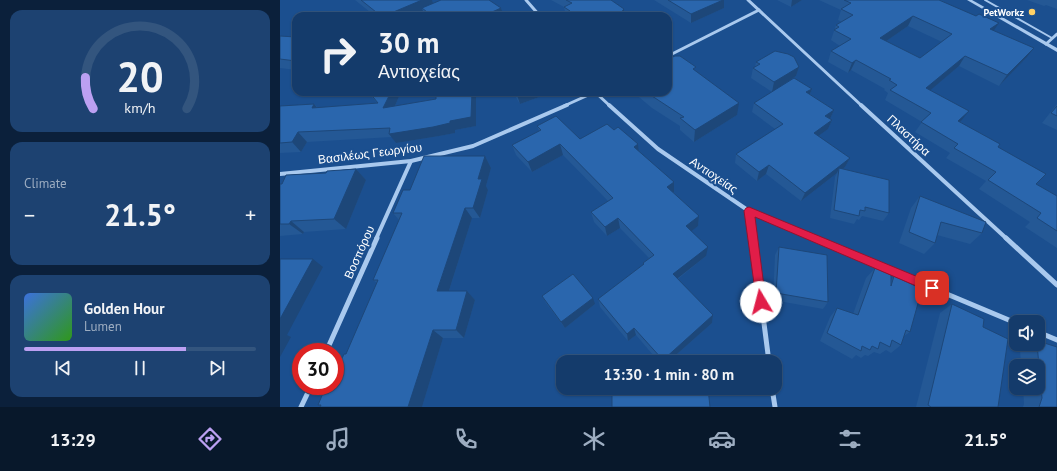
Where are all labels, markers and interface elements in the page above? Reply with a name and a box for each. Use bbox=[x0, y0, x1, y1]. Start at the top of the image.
place label: PetWorkz bbox=[984, 6, 1024, 19]
marker: PetWorkz bbox=[1027, 7, 1037, 17]
text: 30 m bbox=[378, 24, 439, 61]
icon: right bbox=[312, 28, 364, 80]
text: 20 bbox=[116, 50, 164, 103]
text: Αντιοχείας bbox=[378, 60, 460, 83]
text: km/h bbox=[124, 98, 156, 117]
street label: Πλαστήρα bbox=[884, 111, 934, 159]
street label: Βασιλέως Γεωργίου bbox=[317, 139, 423, 167]
street label: Αντιοχείας bbox=[687, 154, 741, 197]
text: Climate bbox=[24, 175, 67, 192]
text: 21.5° bbox=[104, 195, 176, 234]
text: − bbox=[24, 201, 35, 229]
text: + bbox=[245, 201, 256, 229]
street label: Βοσπόρου bbox=[341, 223, 377, 281]
pin bbox=[915, 271, 949, 305]
icon: arrive bbox=[921, 277, 943, 299]
position arrow bbox=[740, 281, 782, 323]
text: Golden Hour bbox=[84, 299, 164, 318]
map controls bbox=[1009, 315, 1045, 395]
button: sound bbox=[1009, 315, 1045, 351]
text: Lumen bbox=[84, 318, 122, 335]
speed limit sign: 30 bbox=[292, 343, 344, 395]
icon: previous bbox=[52, 357, 74, 379]
icon: pause bbox=[129, 357, 151, 379]
icon: next bbox=[206, 357, 228, 379]
button: layers bbox=[1009, 359, 1045, 395]
text: 13:30 · 1 min · 80 m bbox=[604, 365, 734, 384]
icon: directions bbox=[196, 425, 224, 453]
icon: music bbox=[324, 425, 352, 453]
icon: phone bbox=[452, 425, 480, 453]
icon: climate bbox=[580, 425, 608, 453]
icon: car bbox=[708, 425, 736, 453]
icon: filters bbox=[836, 425, 864, 453]
text: 13:29 bbox=[50, 428, 96, 451]
text: 21.5° bbox=[964, 428, 1007, 451]

